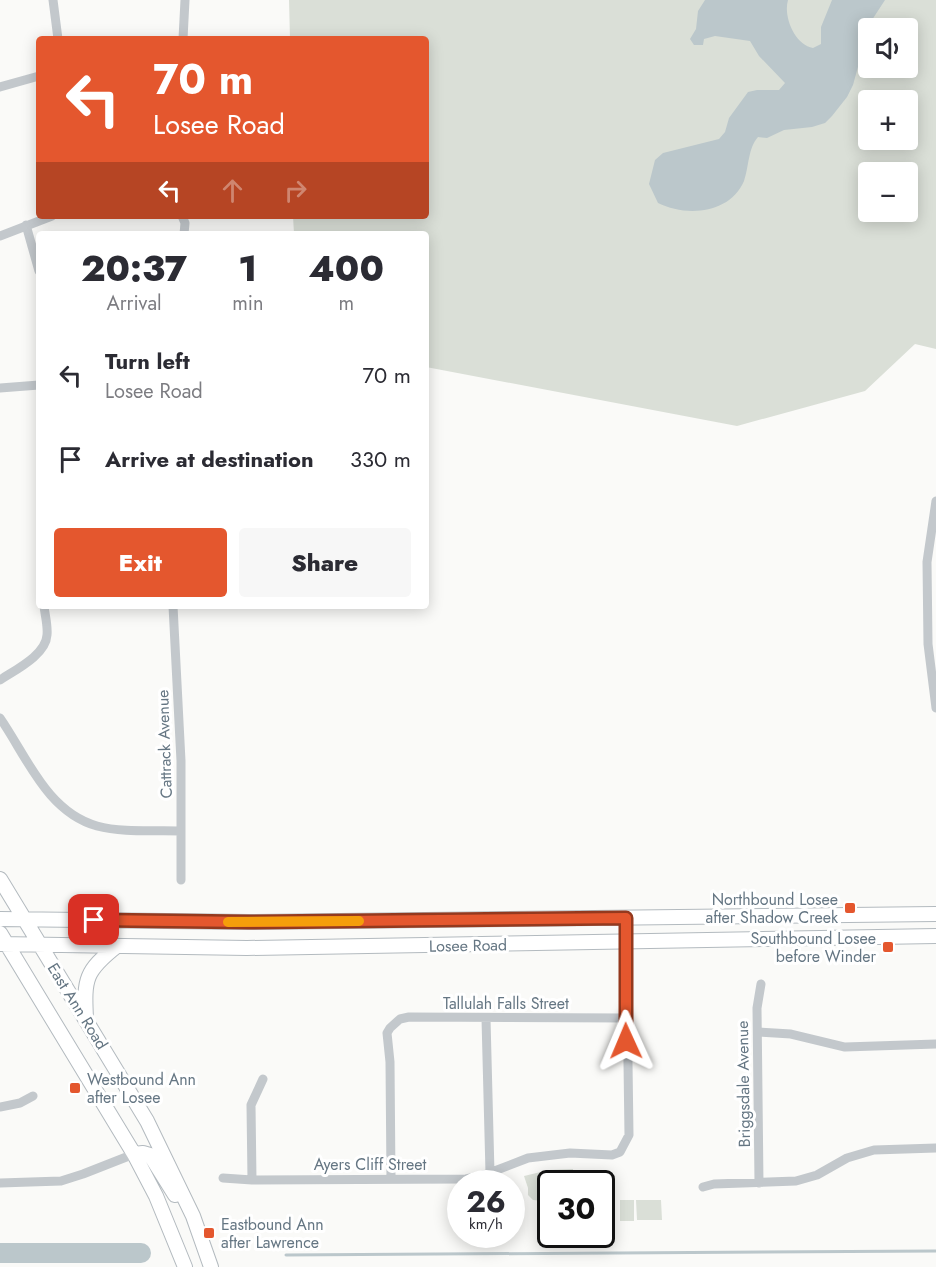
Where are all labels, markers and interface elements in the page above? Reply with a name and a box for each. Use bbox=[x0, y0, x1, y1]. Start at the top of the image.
map controls bbox=[858, 18, 918, 222]
button: sound bbox=[858, 18, 918, 78]
text: 70 m bbox=[153, 49, 253, 110]
icon: left bbox=[54, 60, 132, 138]
button: + bbox=[858, 90, 918, 150]
text: Losee Road bbox=[153, 105, 285, 144]
button: − bbox=[858, 162, 918, 222]
icon: left bbox=[153, 174, 186, 207]
icon: ahead bbox=[216, 174, 249, 207]
icon: right bbox=[279, 174, 312, 207]
text: 20:37 bbox=[81, 242, 187, 294]
text: 1 bbox=[238, 242, 257, 294]
text: 400 bbox=[309, 242, 384, 294]
text: Arrival bbox=[107, 289, 162, 318]
text: min bbox=[232, 289, 263, 318]
text: m bbox=[338, 289, 354, 318]
text: Turn left bbox=[105, 345, 190, 377]
icon: left bbox=[54, 359, 87, 392]
text: 70 m bbox=[362, 359, 411, 391]
text: Losee Road bbox=[105, 377, 203, 406]
icon: arrive bbox=[54, 443, 87, 476]
text: Arrive at destination bbox=[105, 443, 314, 475]
text: 330 m bbox=[350, 443, 411, 475]
button: Exit bbox=[54, 528, 227, 597]
button: Share bbox=[239, 528, 411, 597]
street label: Cattrack Avenue bbox=[151, 689, 178, 799]
place label: Northbound Losee after Shadow Creek bbox=[705, 888, 839, 929]
pin bbox=[68, 894, 119, 945]
marker: Northbound Losee after Shadow Creek bbox=[843, 901, 857, 915]
icon: arrive bbox=[77, 903, 110, 936]
place label: Southbound Losee before Winder bbox=[750, 927, 877, 968]
street label: Losee Road bbox=[429, 933, 507, 958]
marker: Southbound Losee before Winder bbox=[881, 940, 895, 954]
street label: East Ann Road bbox=[42, 959, 113, 1054]
street label: Tallulah Falls Street bbox=[443, 992, 569, 1015]
position arrow bbox=[594, 1009, 658, 1073]
street label: Briggsdale Avenue bbox=[731, 1020, 756, 1148]
place label: Westbound Ann after Losee bbox=[87, 1068, 196, 1109]
marker: Westbound Ann after Losee bbox=[68, 1081, 82, 1095]
street label: Ayers Cliff Street bbox=[314, 1153, 426, 1176]
speed limit sign: 30 bbox=[537, 1170, 615, 1248]
text: 26 bbox=[466, 1180, 506, 1223]
place label: Eastbound Ann after Lawrence bbox=[221, 1213, 324, 1254]
text: km/h bbox=[469, 1213, 503, 1235]
marker: Eastbound Ann after Lawrence bbox=[202, 1226, 216, 1240]

